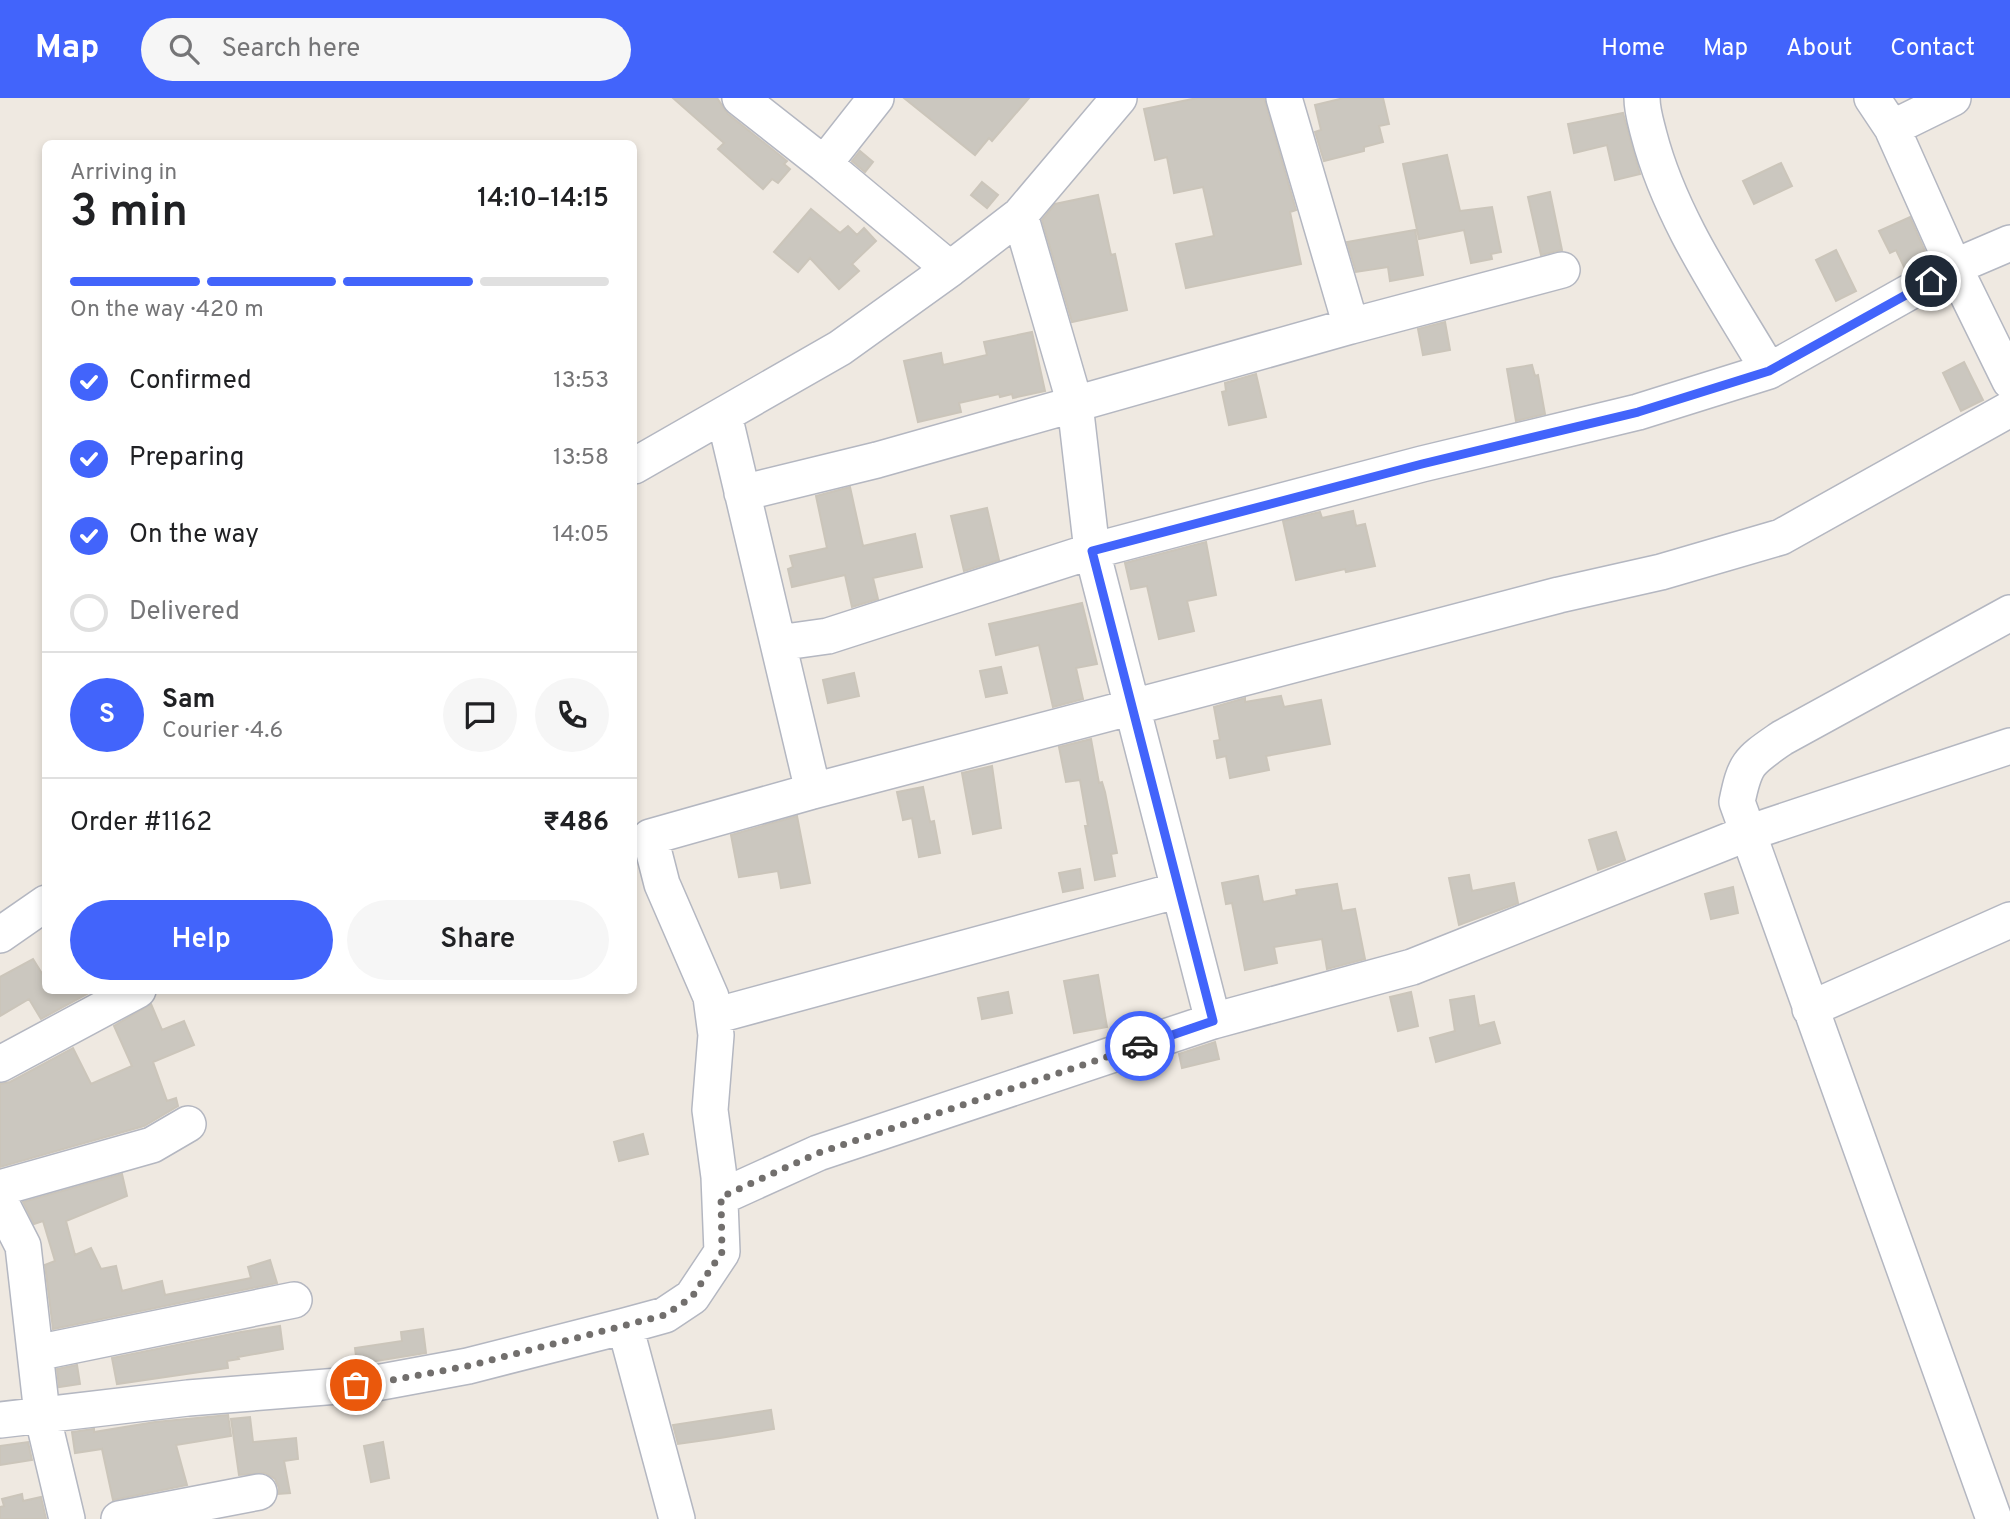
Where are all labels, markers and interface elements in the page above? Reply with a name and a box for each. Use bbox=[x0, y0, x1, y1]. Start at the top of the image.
search box bbox=[141, 18, 631, 81]
text: Map bbox=[35, 28, 99, 70]
icon: search bbox=[165, 30, 203, 68]
text: Search here bbox=[221, 33, 360, 66]
text: Home bbox=[1601, 34, 1665, 64]
text: Map bbox=[1703, 34, 1748, 64]
text: About bbox=[1786, 34, 1852, 64]
text: Contact bbox=[1890, 34, 1975, 64]
text: Arriving in bbox=[70, 159, 177, 188]
text: 14:10–14:15 bbox=[477, 183, 609, 216]
text: 3 min bbox=[70, 184, 188, 243]
pin bbox=[1901, 251, 1961, 311]
icon: home bbox=[1912, 262, 1950, 300]
text: On the way · 420 m bbox=[70, 296, 264, 325]
icon: check bbox=[70, 363, 108, 401]
text: Confirmed bbox=[129, 365, 252, 398]
text: 13:53 bbox=[553, 367, 609, 396]
icon: check bbox=[70, 440, 108, 478]
text: Preparing bbox=[129, 442, 244, 475]
text: 13:58 bbox=[553, 444, 609, 473]
icon: check bbox=[70, 517, 108, 555]
text: On the way bbox=[129, 519, 259, 552]
text: 14:05 bbox=[552, 521, 609, 550]
text: Delivered bbox=[129, 596, 240, 629]
button: chat bbox=[443, 678, 517, 752]
button: phone bbox=[535, 678, 609, 752]
text: Sam bbox=[162, 684, 215, 717]
text: S bbox=[99, 699, 115, 732]
text: Courier · 4.6 bbox=[162, 717, 283, 746]
text: Order #1162 bbox=[70, 807, 212, 840]
text: ₹486 bbox=[543, 807, 609, 840]
button: Help bbox=[70, 900, 333, 980]
button: Share bbox=[347, 900, 609, 980]
courier bbox=[1105, 1011, 1175, 1081]
icon: car bbox=[1121, 1027, 1159, 1065]
pin bbox=[326, 1355, 386, 1415]
icon: bag bbox=[337, 1366, 375, 1404]

